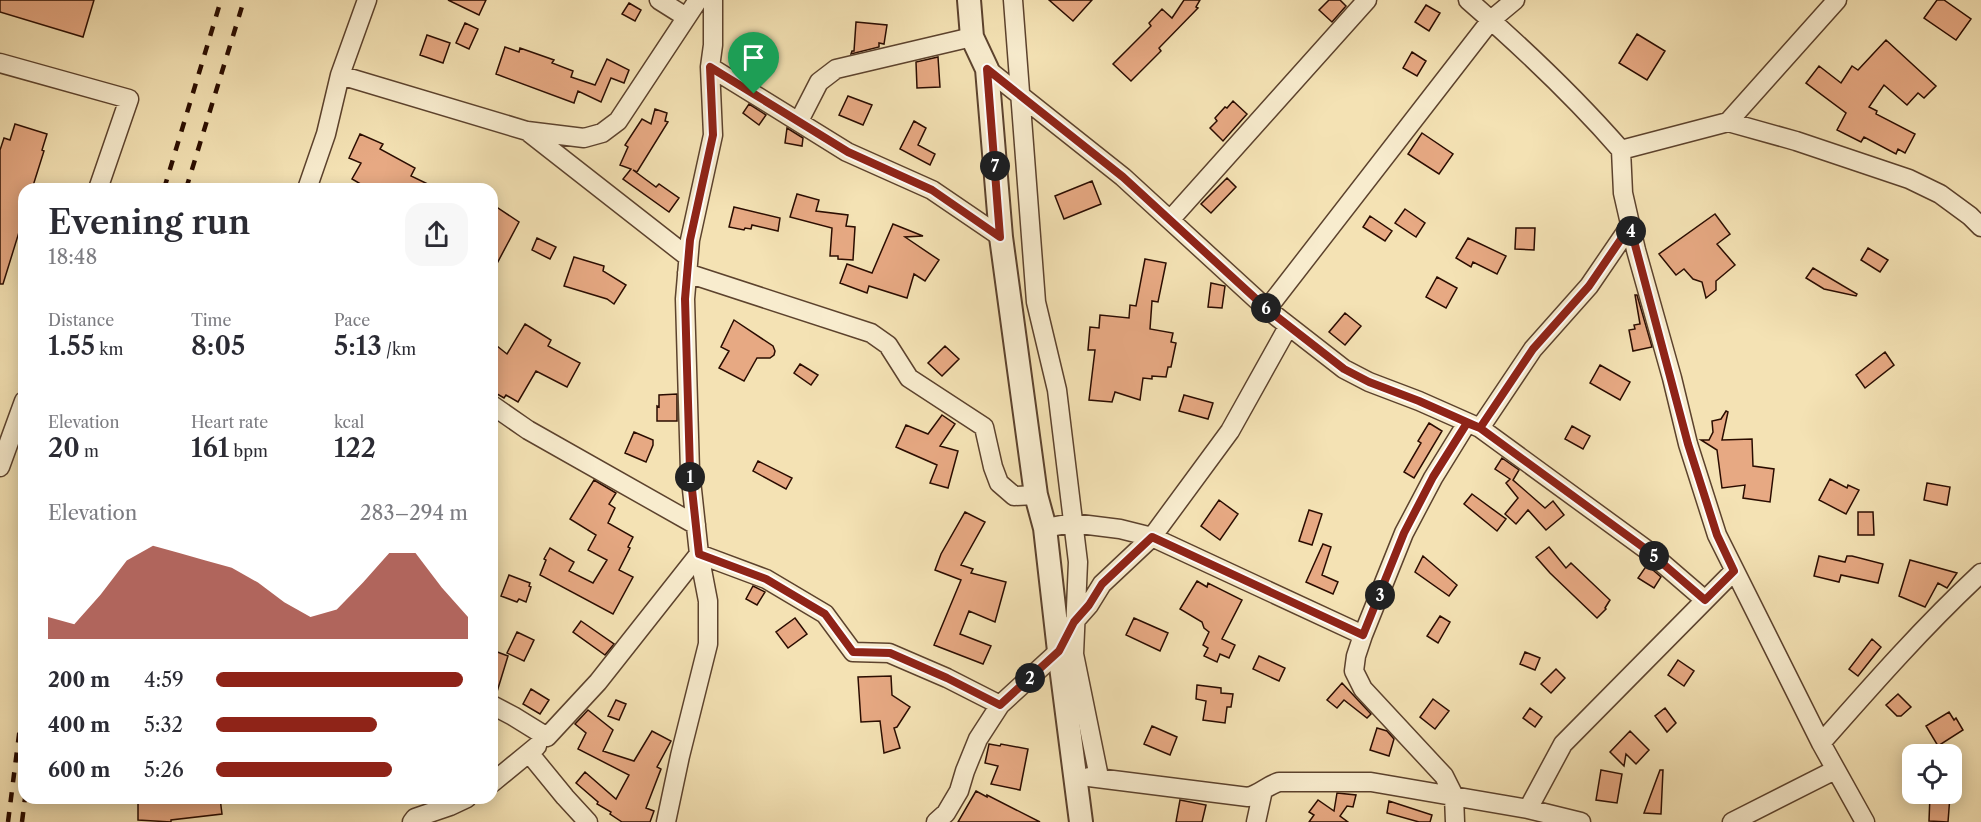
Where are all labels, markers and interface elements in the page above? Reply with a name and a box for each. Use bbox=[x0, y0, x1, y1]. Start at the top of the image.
pin bbox=[728, 32, 779, 94]
icon: arrive bbox=[737, 41, 770, 74]
pin: 7 bbox=[980, 151, 1010, 181]
text: 7 bbox=[991, 156, 999, 176]
text: Evening run bbox=[48, 202, 250, 243]
button: share bbox=[405, 203, 468, 266]
pin: 4 bbox=[1616, 216, 1646, 246]
text: 4 bbox=[1626, 221, 1636, 241]
text: 18:48 bbox=[48, 245, 97, 269]
pin: 6 bbox=[1251, 293, 1281, 323]
text: 6 bbox=[1261, 298, 1271, 318]
text: Distance bbox=[48, 310, 114, 330]
text: Time bbox=[191, 310, 231, 330]
text: Pace bbox=[334, 310, 370, 330]
text: 1.55 bbox=[48, 330, 95, 362]
text: 8:05 bbox=[191, 330, 245, 362]
text: 5:13 bbox=[334, 330, 382, 362]
text: km bbox=[95, 339, 123, 359]
text: /km bbox=[382, 339, 416, 359]
text: Elevation bbox=[48, 412, 119, 432]
text: Heart rate bbox=[191, 412, 268, 432]
text: kcal bbox=[334, 412, 364, 432]
text: 20 bbox=[48, 432, 80, 464]
text: 161 bbox=[191, 432, 229, 464]
text: 122 bbox=[334, 432, 376, 464]
text: m bbox=[80, 441, 99, 461]
text: bpm bbox=[229, 441, 268, 461]
pin: 1 bbox=[675, 462, 705, 492]
text: 1 bbox=[686, 467, 694, 487]
text: Elevation bbox=[48, 501, 137, 525]
text: 283–294 m bbox=[360, 501, 468, 525]
pin: 5 bbox=[1639, 541, 1669, 571]
text: 5 bbox=[1650, 546, 1658, 566]
pin: 3 bbox=[1365, 580, 1395, 610]
text: 3 bbox=[1375, 585, 1385, 605]
pin: 2 bbox=[1015, 663, 1045, 693]
text: 200 m bbox=[48, 668, 110, 692]
text: 4:59 bbox=[144, 668, 184, 692]
text: 2 bbox=[1025, 668, 1035, 688]
text: 400 m bbox=[48, 713, 110, 737]
text: 5:32 bbox=[144, 713, 183, 737]
map controls bbox=[1902, 744, 1962, 804]
button: locate bbox=[1902, 744, 1962, 804]
text: 600 m bbox=[48, 758, 110, 782]
text: 5:26 bbox=[144, 758, 184, 782]

